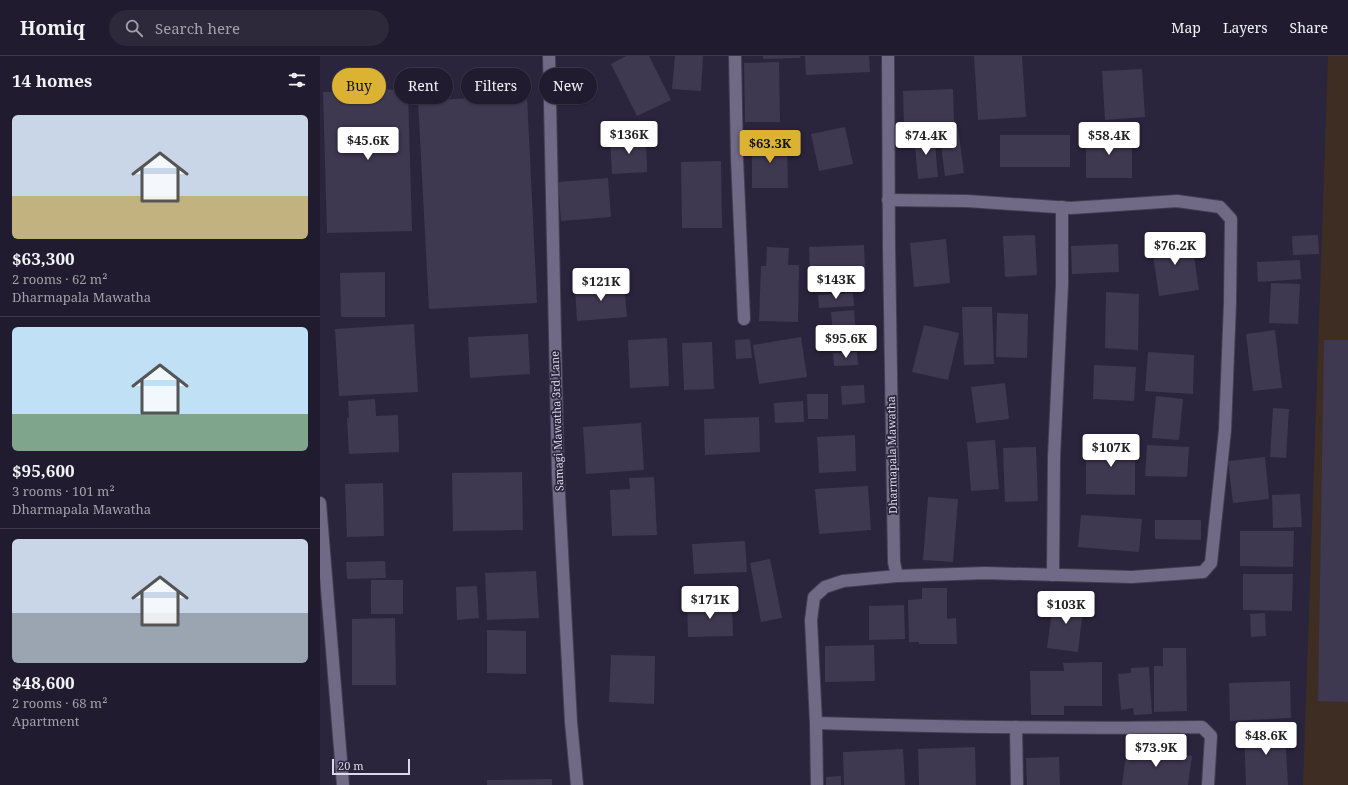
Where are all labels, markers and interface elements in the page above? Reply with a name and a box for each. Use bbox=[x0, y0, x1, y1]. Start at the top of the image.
search box bbox=[109, 10, 389, 46]
text: Homiq bbox=[20, 15, 85, 41]
icon: search bbox=[123, 17, 145, 39]
text: Search here bbox=[155, 18, 240, 38]
text: Map bbox=[1171, 18, 1201, 37]
text: Layers bbox=[1223, 18, 1268, 37]
text: Share bbox=[1290, 18, 1328, 37]
chip: Buy bbox=[332, 68, 386, 104]
chip: Rent bbox=[394, 68, 453, 104]
chip: Filters bbox=[461, 68, 531, 104]
chip: New bbox=[539, 68, 597, 104]
text: 14 homes bbox=[12, 69, 92, 92]
icon: filters bbox=[286, 69, 308, 91]
pin: $136K bbox=[601, 121, 657, 155]
pin: $74.4K bbox=[893, 122, 959, 156]
pin: $58.4K bbox=[1076, 122, 1142, 156]
text: $136K bbox=[610, 125, 648, 143]
text: $74.4K bbox=[905, 126, 947, 144]
text: $58.4K bbox=[1088, 126, 1130, 144]
pin: $45.6K bbox=[335, 127, 401, 161]
pin: $63.3K bbox=[737, 130, 803, 164]
text: $45.6K bbox=[347, 131, 389, 149]
text: $63.3K bbox=[749, 134, 791, 152]
icon: home bbox=[124, 141, 196, 213]
pin: $76.2K bbox=[1142, 232, 1208, 266]
text: $76.2K bbox=[1154, 236, 1196, 254]
text: $63,300 bbox=[12, 247, 75, 270]
pin: $143K bbox=[808, 266, 864, 300]
pin: $121K bbox=[573, 268, 629, 302]
text: 2 rooms · 62 m² bbox=[12, 270, 107, 288]
text: $143K bbox=[817, 270, 855, 288]
text: $121K bbox=[582, 272, 620, 290]
text: Dharmapala Mawatha bbox=[12, 288, 151, 306]
pin: $95.6K bbox=[813, 325, 879, 359]
text: $95.6K bbox=[825, 329, 867, 347]
street label: Samagi Mawatha 3rd Lane bbox=[547, 351, 566, 491]
icon: home bbox=[124, 353, 196, 425]
street label: Dharmapala Mawatha bbox=[883, 396, 900, 514]
pin: $107K bbox=[1083, 434, 1139, 468]
text: $107K bbox=[1092, 438, 1130, 456]
text: $95,600 bbox=[12, 459, 75, 482]
text: 3 rooms · 101 m² bbox=[12, 482, 115, 500]
text: Dharmapala Mawatha bbox=[12, 500, 151, 518]
icon: home bbox=[124, 565, 196, 637]
pin: $171K bbox=[682, 586, 738, 620]
text: $171K bbox=[691, 590, 729, 608]
pin: $103K bbox=[1038, 591, 1094, 625]
text: $103K bbox=[1047, 595, 1085, 613]
text: $48,600 bbox=[12, 671, 75, 694]
text: 2 rooms · 68 m² bbox=[12, 694, 107, 712]
text: Apartment bbox=[12, 712, 79, 730]
pin: $48.6K bbox=[1233, 722, 1299, 756]
text: $48.6K bbox=[1245, 726, 1287, 744]
pin: $73.9K bbox=[1123, 734, 1189, 768]
text: $73.9K bbox=[1135, 738, 1177, 756]
scale bar bbox=[332, 757, 410, 776]
text: 20 m bbox=[338, 758, 364, 773]

